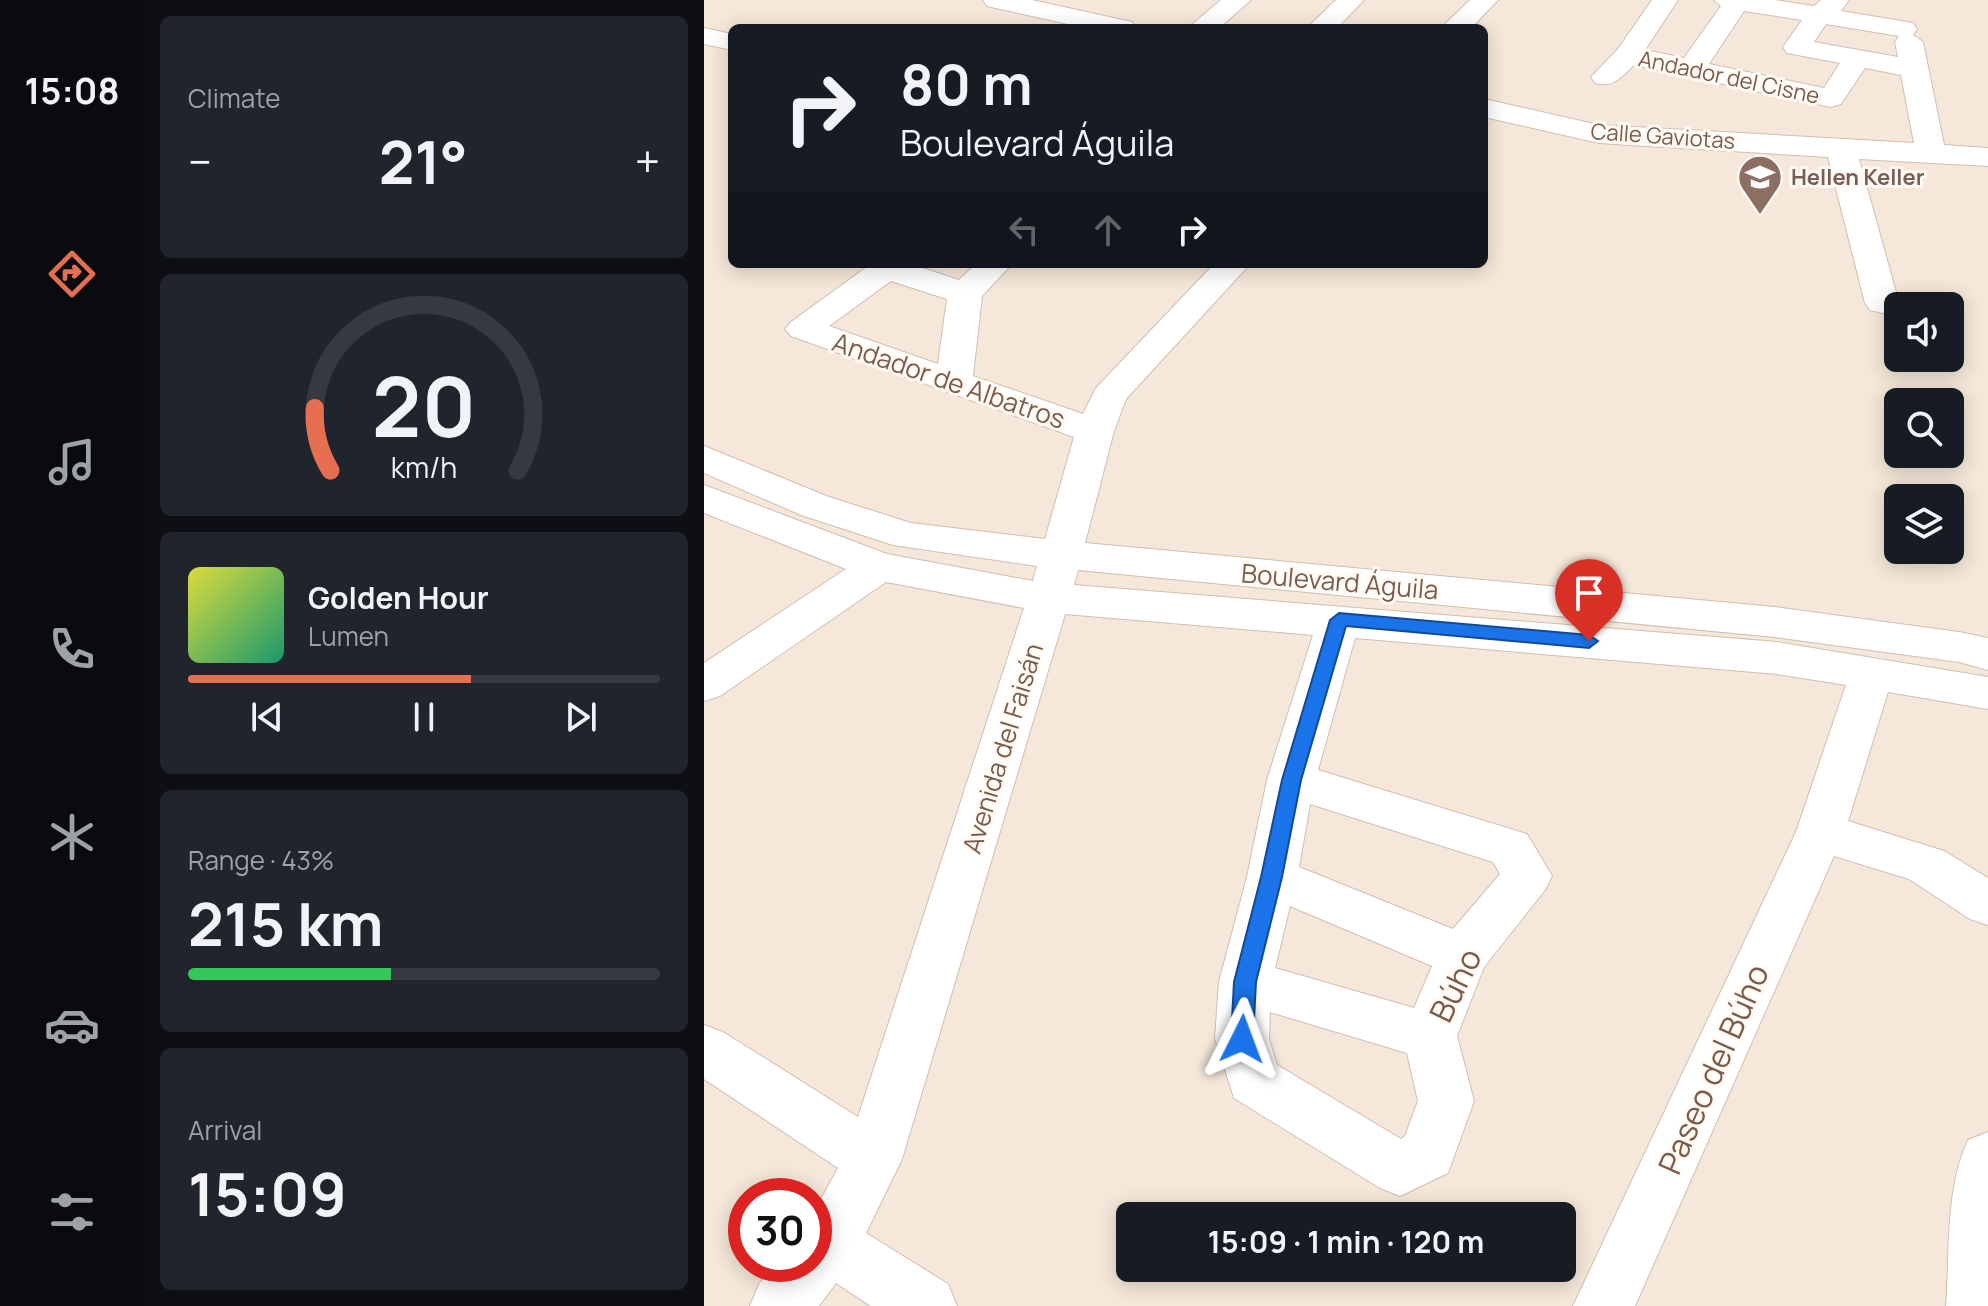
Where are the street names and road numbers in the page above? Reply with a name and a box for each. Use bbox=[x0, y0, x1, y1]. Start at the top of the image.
street label: Andador del Cisne bbox=[1636, 43, 1822, 111]
street label: Calle Gaviotas bbox=[1590, 116, 1736, 156]
street label: Andador de Albatros bbox=[828, 323, 1070, 437]
street label: Boulevard Águila bbox=[1240, 554, 1440, 608]
street label: Avenida del Faisán bbox=[953, 639, 1051, 857]
street label: Búho bbox=[1418, 941, 1492, 1029]
street label: Paseo del Búho bbox=[1647, 957, 1779, 1181]

